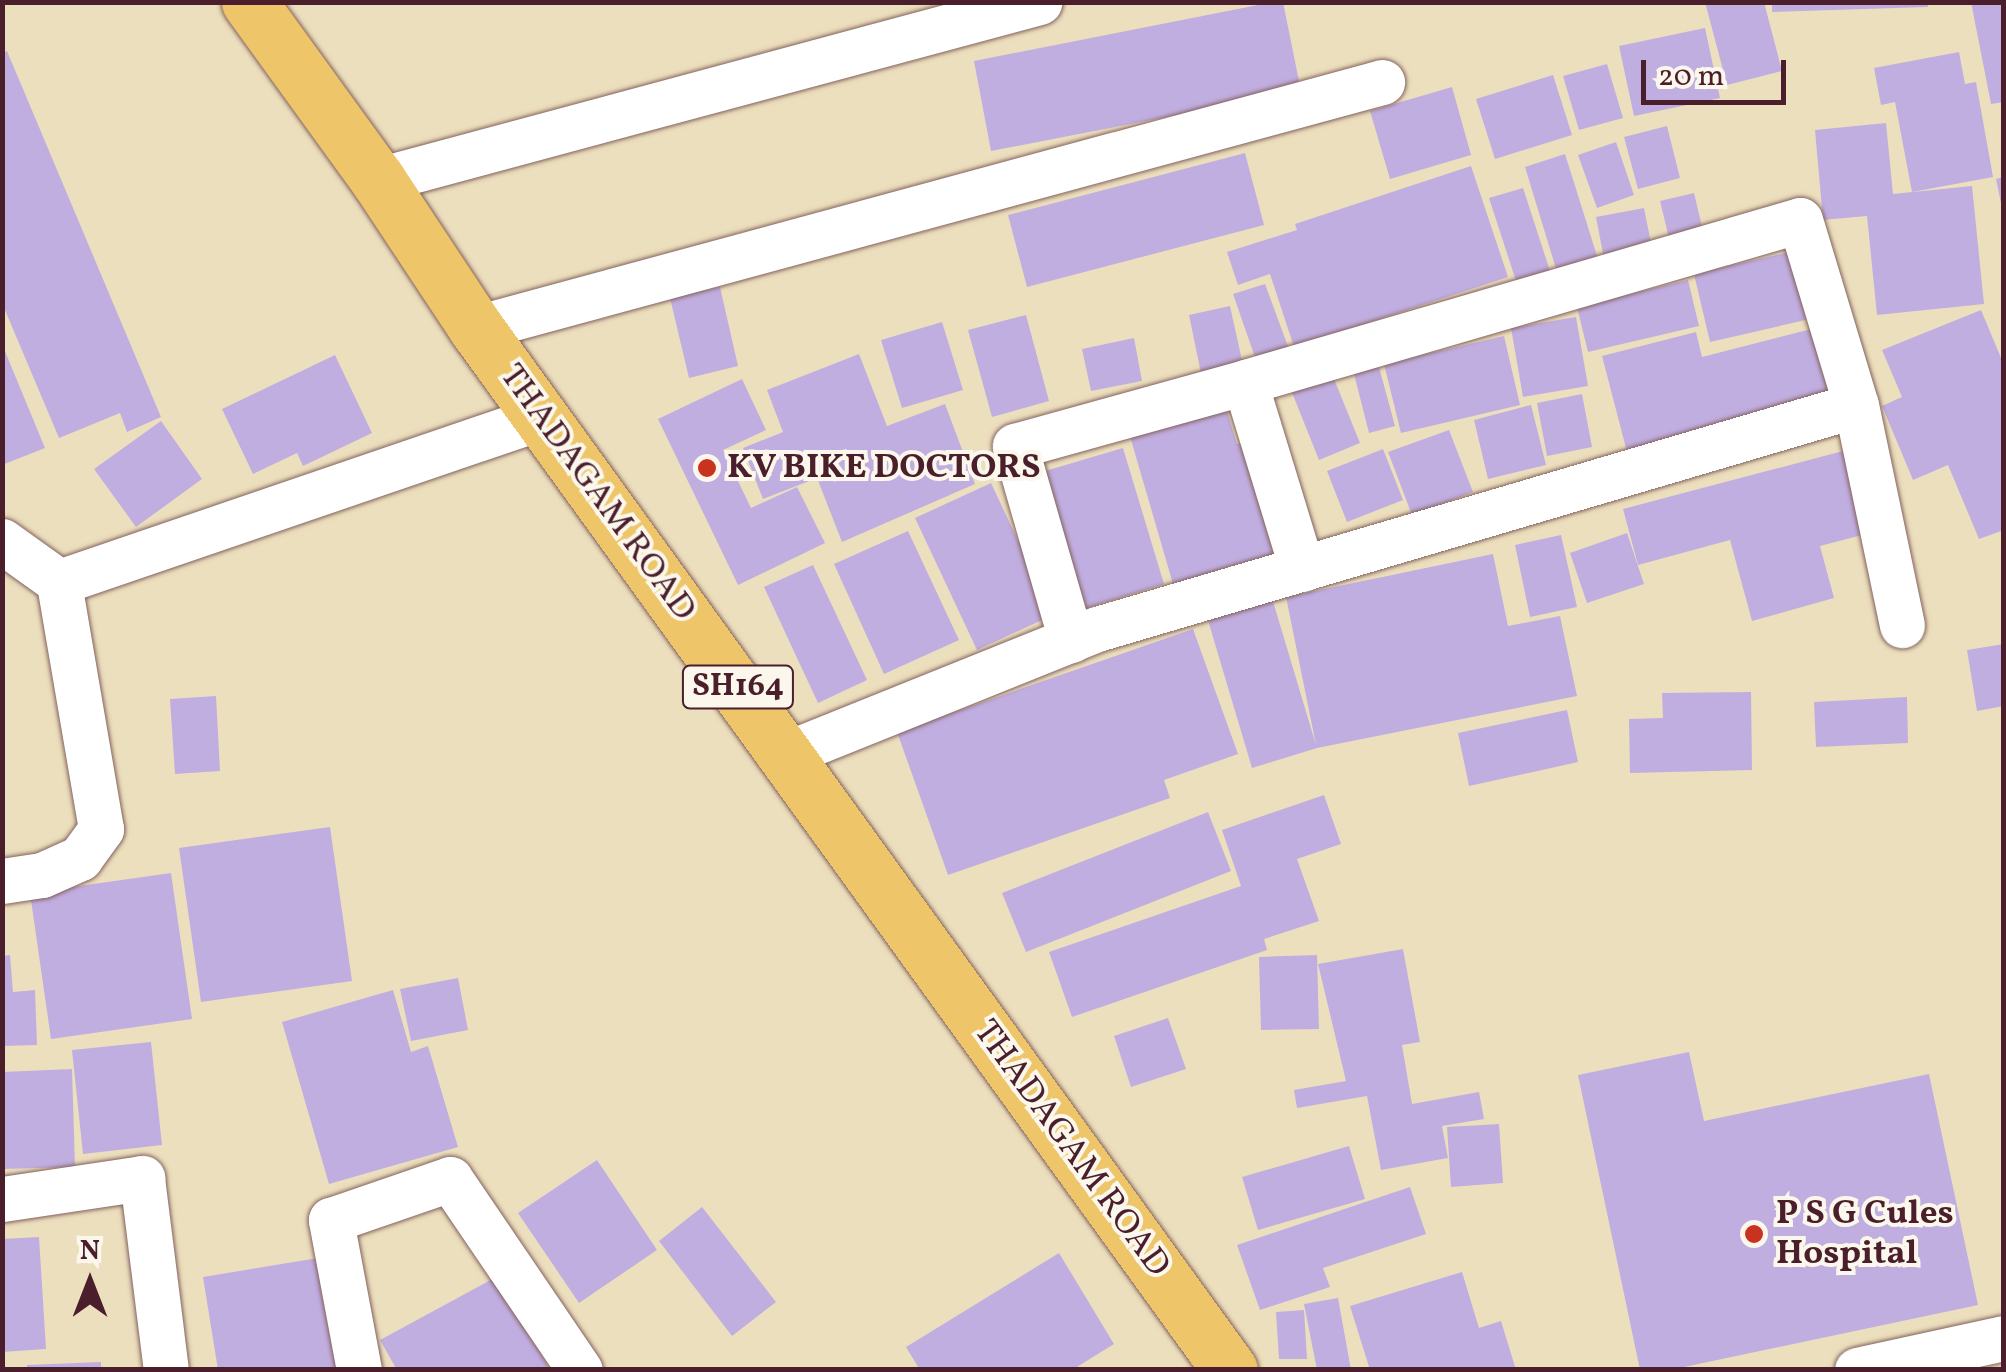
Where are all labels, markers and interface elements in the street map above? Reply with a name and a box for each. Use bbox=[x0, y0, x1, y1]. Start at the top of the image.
scale bar bbox=[1646, 40, 1791, 102]
text: 20 m bbox=[1658, 56, 1724, 98]
street label: THADAGAM ROAD bbox=[490, 356, 704, 630]
place label: KV BIKE DOCTORS bbox=[727, 447, 1042, 489]
marker: KV BIKE DOCTORS bbox=[696, 457, 718, 479]
road number: SH164 bbox=[680, 660, 796, 714]
street label: THADAGAM ROAD bbox=[964, 1012, 1178, 1286]
place label: P S G Cules Hospital bbox=[1776, 1193, 1954, 1275]
marker: P S G Cules Hospital bbox=[1741, 1221, 1767, 1247]
north arrow bbox=[40, 1232, 140, 1332]
text: N bbox=[80, 1232, 100, 1271]

